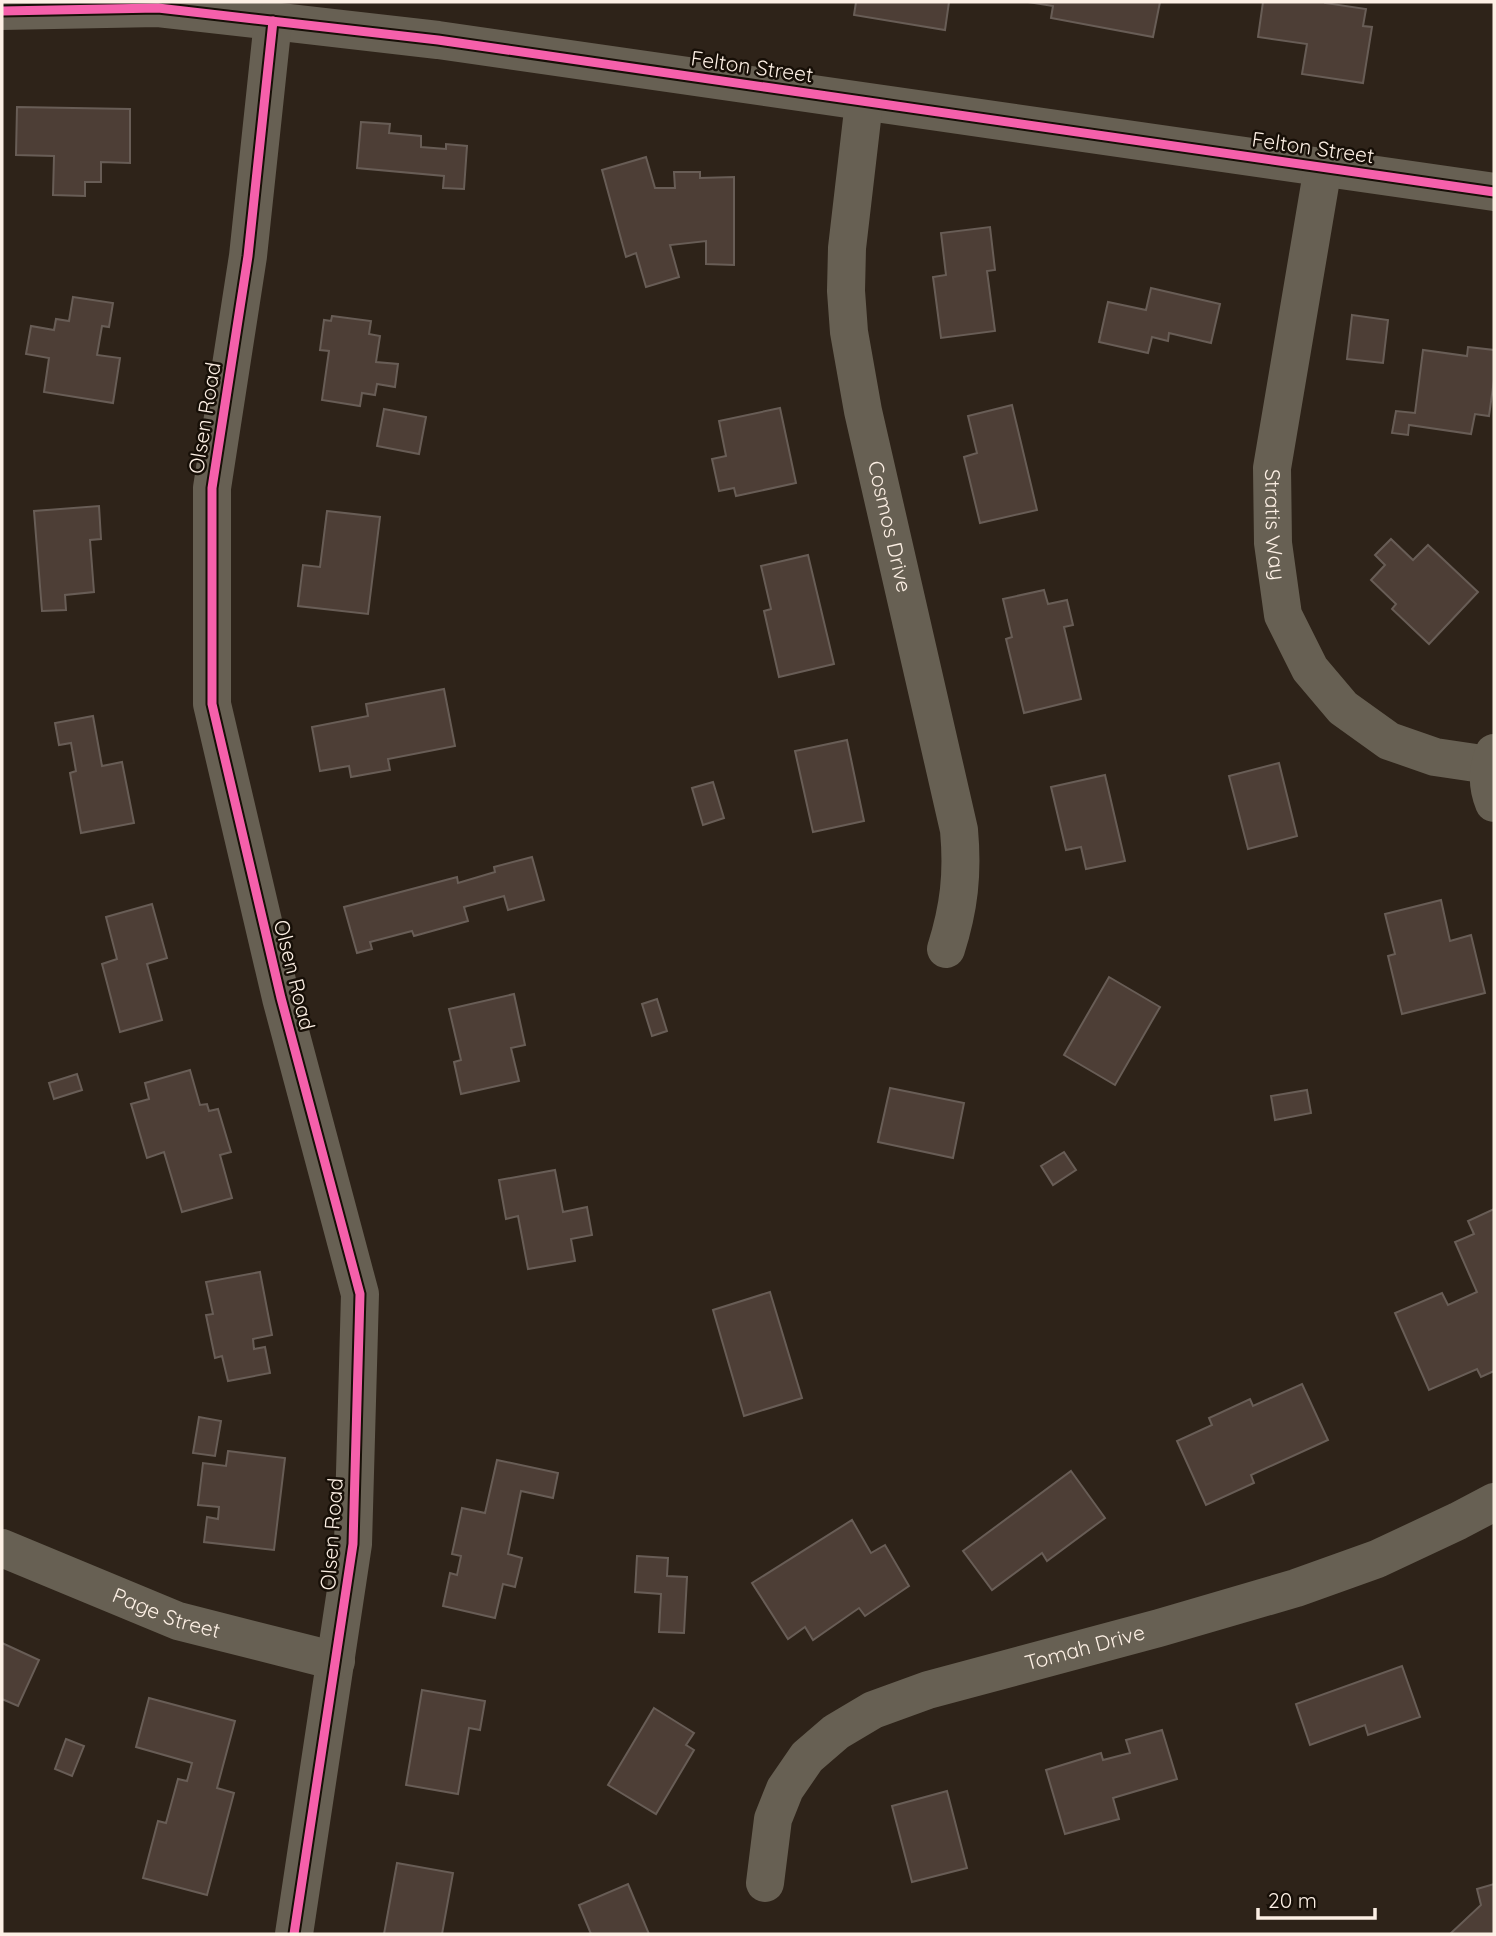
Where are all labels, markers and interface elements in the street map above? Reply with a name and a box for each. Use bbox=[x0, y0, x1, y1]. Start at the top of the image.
street label: Felton Street bbox=[689, 45, 815, 87]
street label: Felton Street bbox=[1250, 126, 1376, 168]
street label: Olsen Road bbox=[182, 360, 226, 475]
street label: Cosmos Drive bbox=[863, 458, 918, 595]
street label: Stratis Way bbox=[1260, 469, 1292, 582]
street label: Olsen Road bbox=[269, 917, 321, 1033]
street label: Olsen Road bbox=[314, 1477, 348, 1591]
street label: Page Street bbox=[109, 1581, 223, 1643]
street label: Tomah Drive bbox=[1022, 1618, 1147, 1675]
scale bar bbox=[1258, 1876, 1375, 1920]
text: 20 m bbox=[1268, 1887, 1317, 1913]

